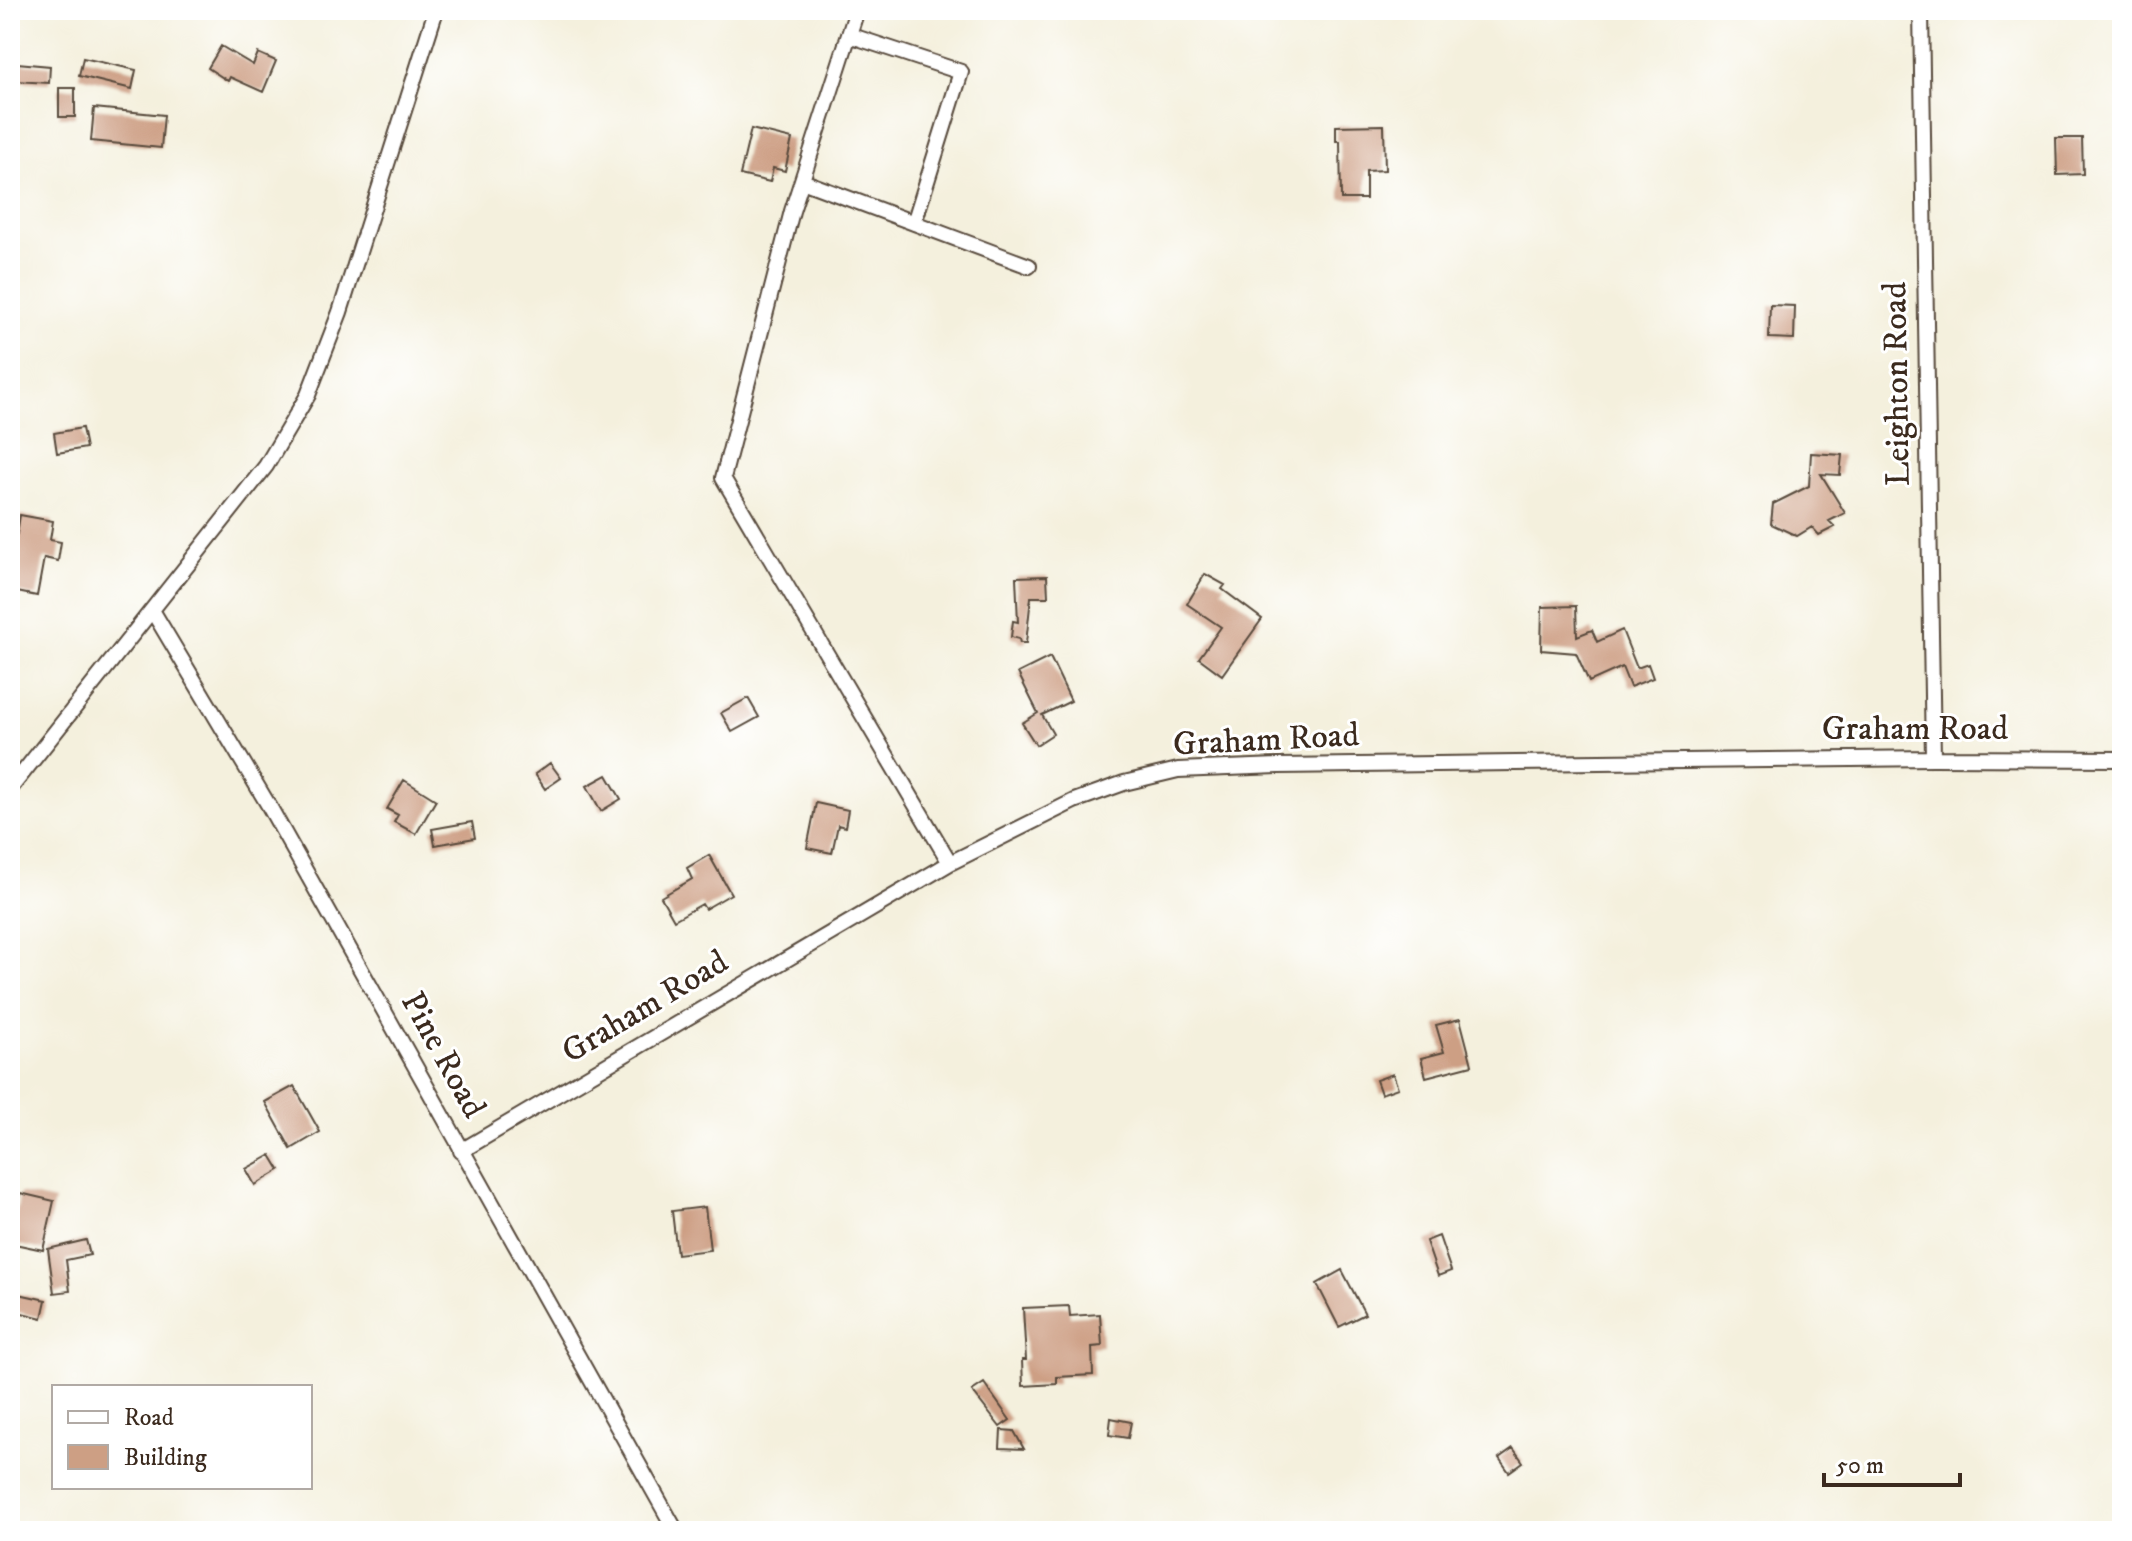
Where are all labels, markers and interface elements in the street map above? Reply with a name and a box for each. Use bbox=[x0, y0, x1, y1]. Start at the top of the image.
street label: Leighton Road bbox=[1874, 281, 1920, 487]
street label: Graham Road bbox=[1822, 708, 2008, 750]
street label: Graham Road bbox=[1172, 714, 1360, 766]
street label: Graham Road bbox=[554, 941, 736, 1073]
street label: Pine Road bbox=[391, 984, 495, 1126]
legend bbox=[52, 1385, 312, 1489]
text: Road bbox=[124, 1403, 174, 1433]
scale bar bbox=[1824, 1437, 1960, 1487]
text: Building bbox=[124, 1443, 207, 1473]
text: 50 m bbox=[1836, 1451, 1884, 1481]

